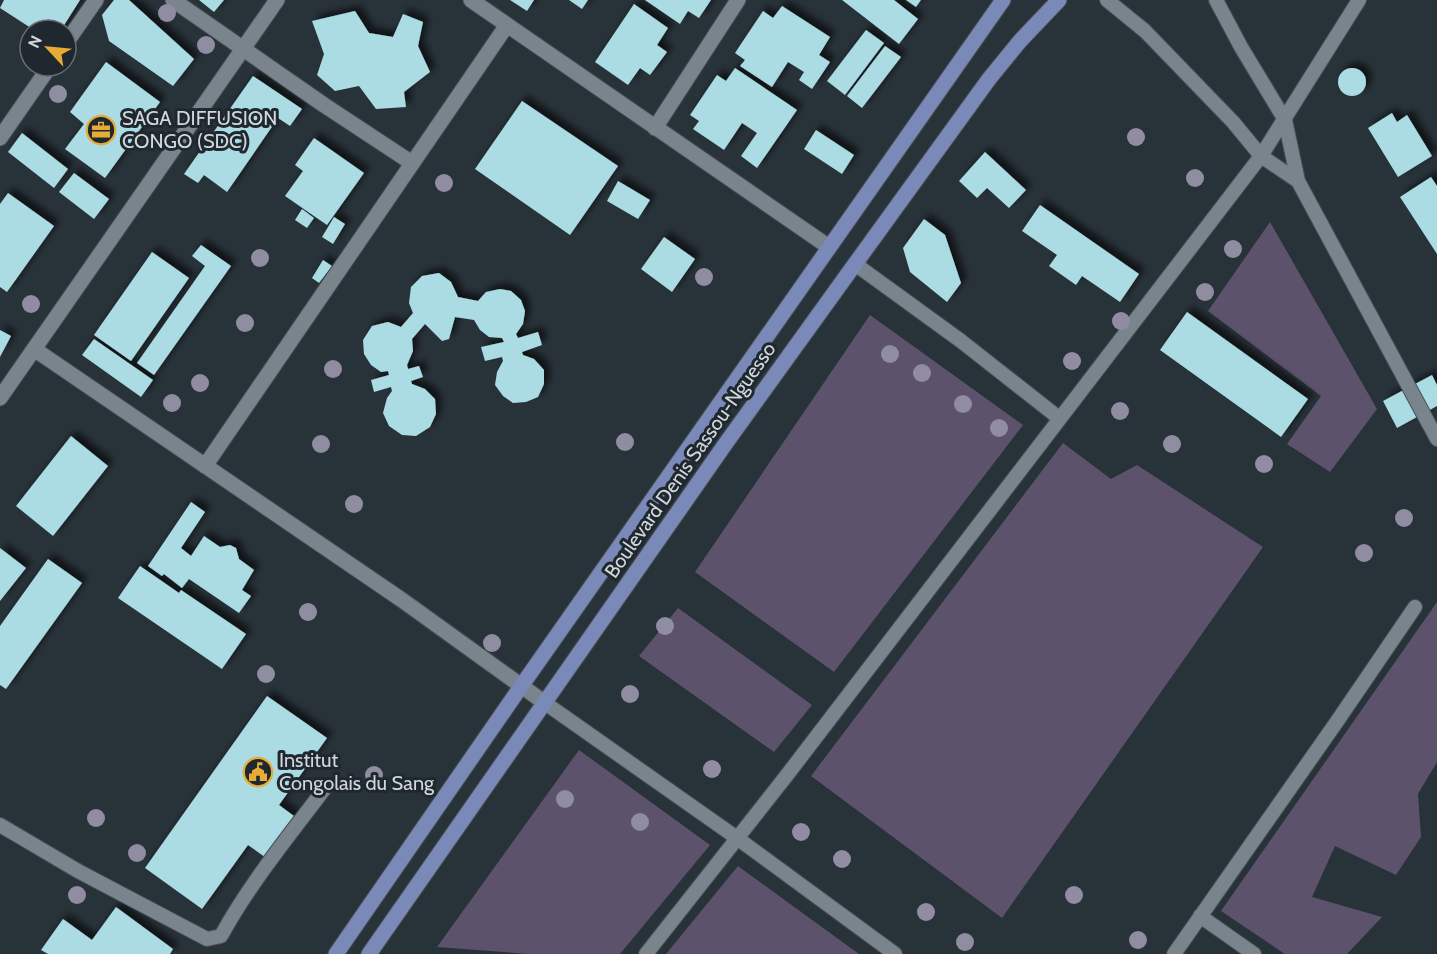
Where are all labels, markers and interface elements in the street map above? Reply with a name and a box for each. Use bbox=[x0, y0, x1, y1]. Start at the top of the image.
north arrow bbox=[18, 18, 78, 78]
text: N bbox=[24, 32, 46, 51]
place label: SAGA DIFFUSION CONGO (SDC) bbox=[122, 106, 277, 153]
office icon: SAGA DIFFUSION CONGO (SDC) bbox=[85, 114, 117, 146]
street label: Boulevard Denis Sassou-Nguesso bbox=[599, 338, 781, 582]
place label: Institut Congolais du Sang bbox=[279, 748, 435, 795]
public building icon: Institut Congolais du Sang bbox=[242, 756, 274, 788]

